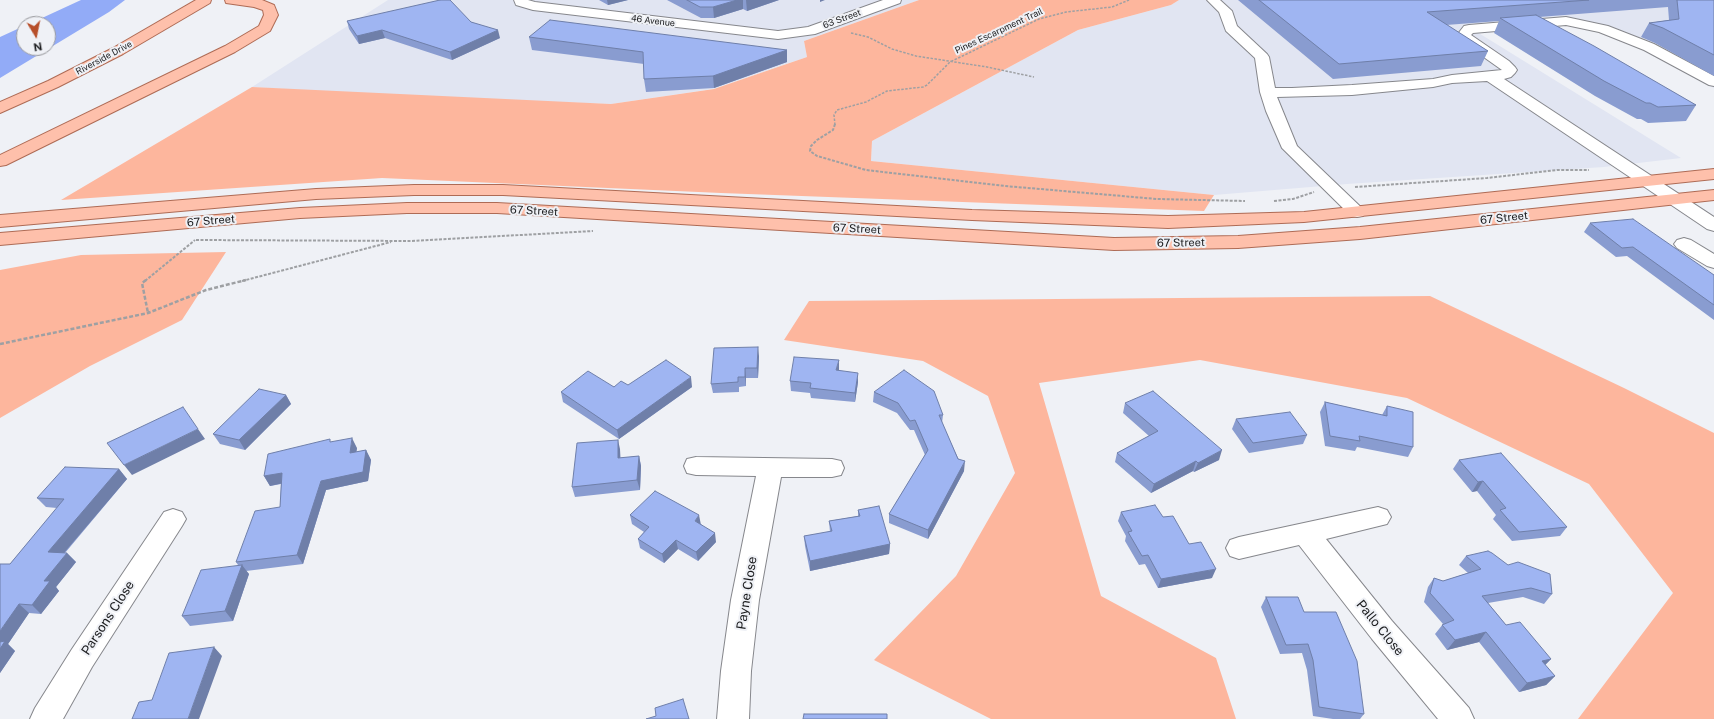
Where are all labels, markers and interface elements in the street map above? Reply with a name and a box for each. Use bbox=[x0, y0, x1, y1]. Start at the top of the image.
street label: Pines Escarpment Trail bbox=[953, 6, 1045, 56]
street label: 63 Street bbox=[822, 7, 862, 31]
street label: 46 Avenue bbox=[630, 13, 676, 29]
north arrow bbox=[16, 16, 56, 56]
street label: Riverside Drive bbox=[74, 39, 134, 77]
text: N bbox=[33, 40, 43, 53]
street label: 67 Street bbox=[510, 203, 558, 219]
street label: 67 Street bbox=[1479, 209, 1529, 227]
street label: 67 Street bbox=[186, 212, 236, 230]
street label: 67 Street bbox=[833, 221, 881, 237]
street label: 67 Street bbox=[1157, 236, 1205, 250]
street label: Payne Close bbox=[734, 555, 760, 631]
street label: Parsons Close bbox=[78, 578, 138, 658]
street label: Pallo Close bbox=[1353, 597, 1407, 659]

